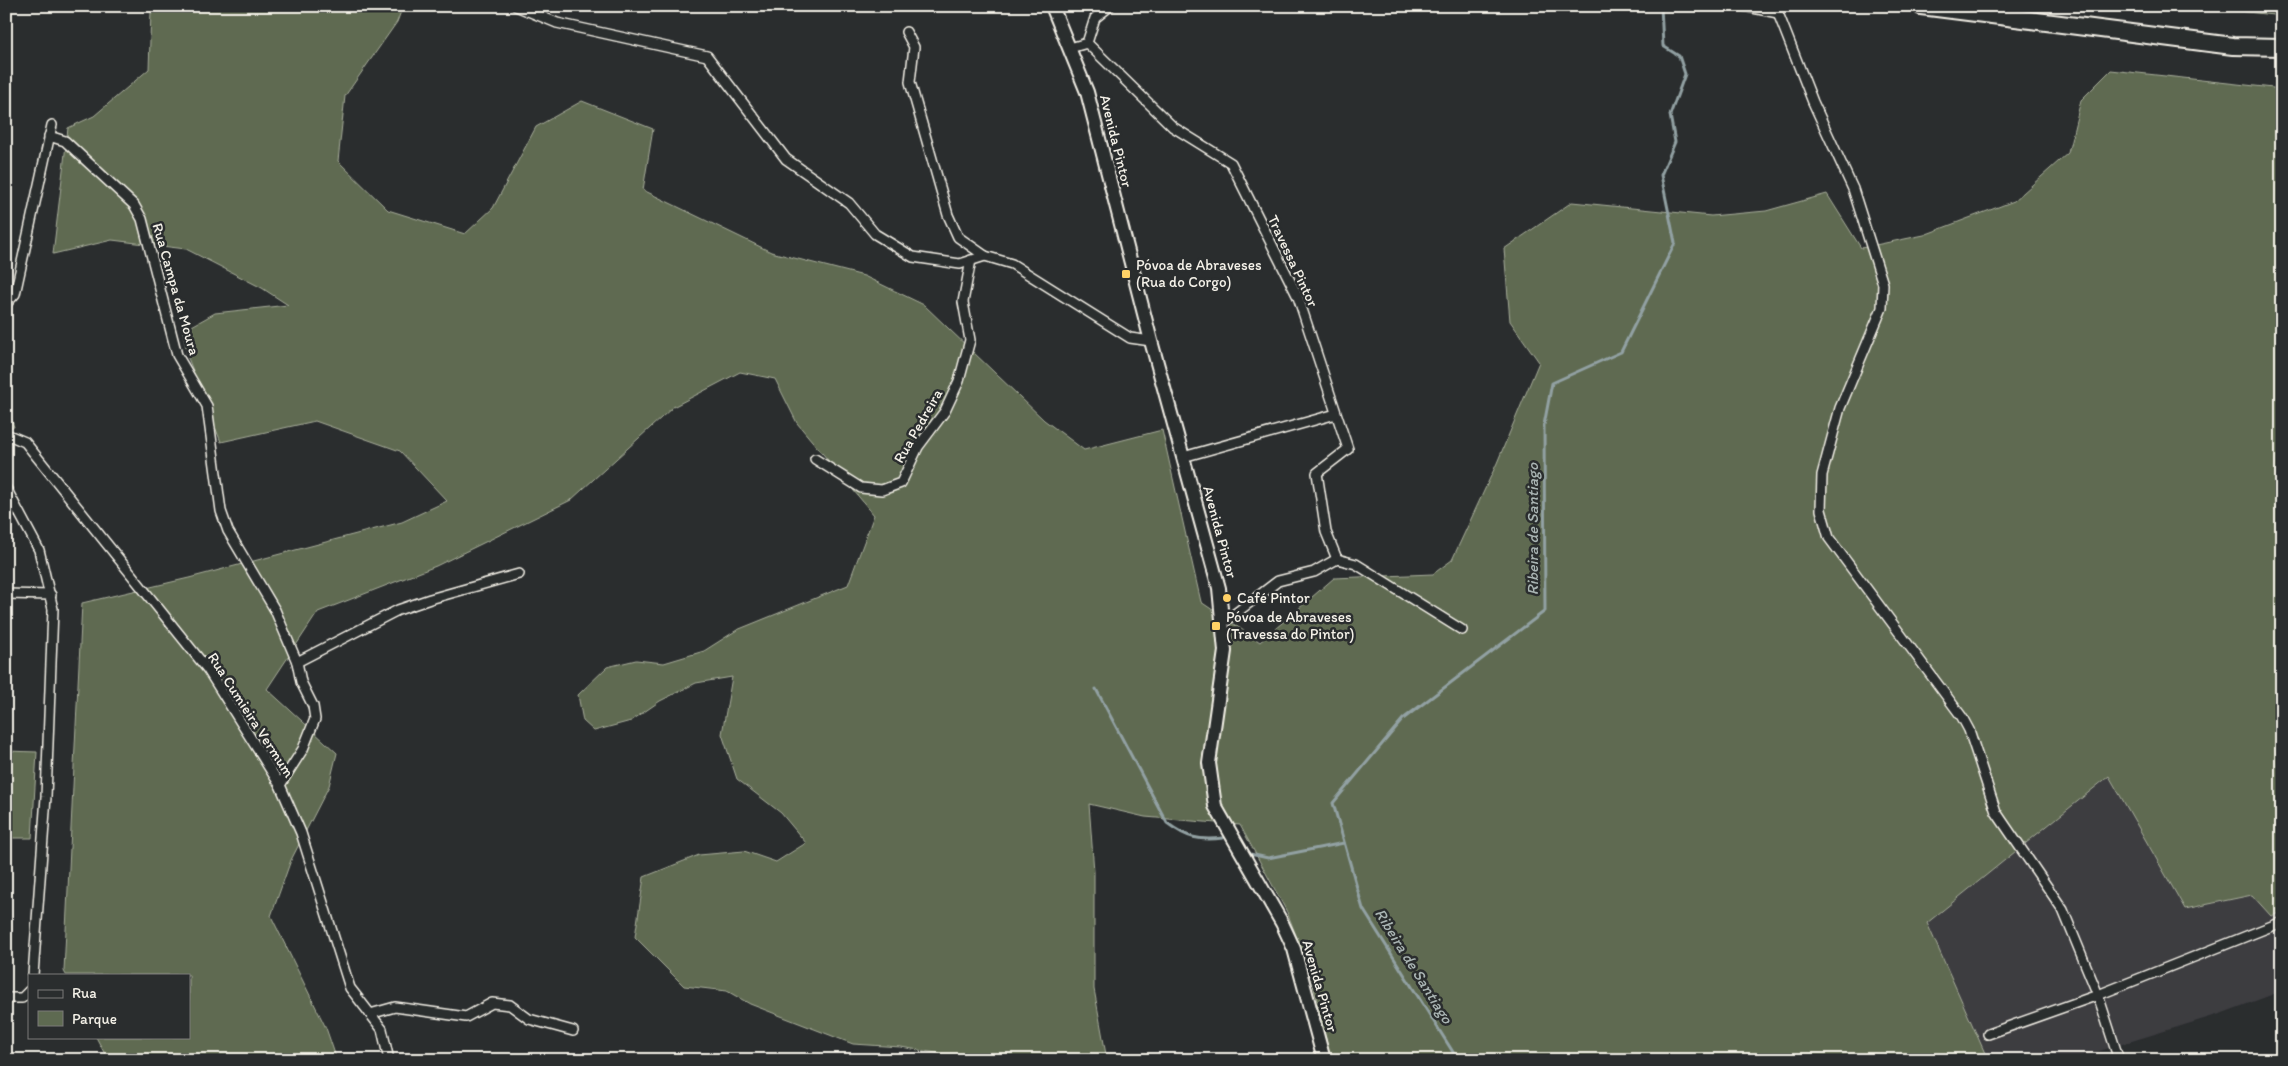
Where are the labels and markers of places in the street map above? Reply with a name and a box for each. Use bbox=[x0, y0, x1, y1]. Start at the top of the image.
place label: Póvoa de Abraveses (Rua do Corgo) bbox=[1136, 256, 1262, 291]
marker: Póvoa de Abraveses (Rua do Corgo) bbox=[1120, 268, 1132, 280]
place label: Café Pintor bbox=[1237, 589, 1310, 607]
marker: Café Pintor bbox=[1221, 592, 1233, 604]
place label: Póvoa de Abraveses (Travessa do Pintor) bbox=[1226, 608, 1354, 643]
marker: Póvoa de Abraveses (Travessa do Pintor) bbox=[1210, 620, 1222, 632]

